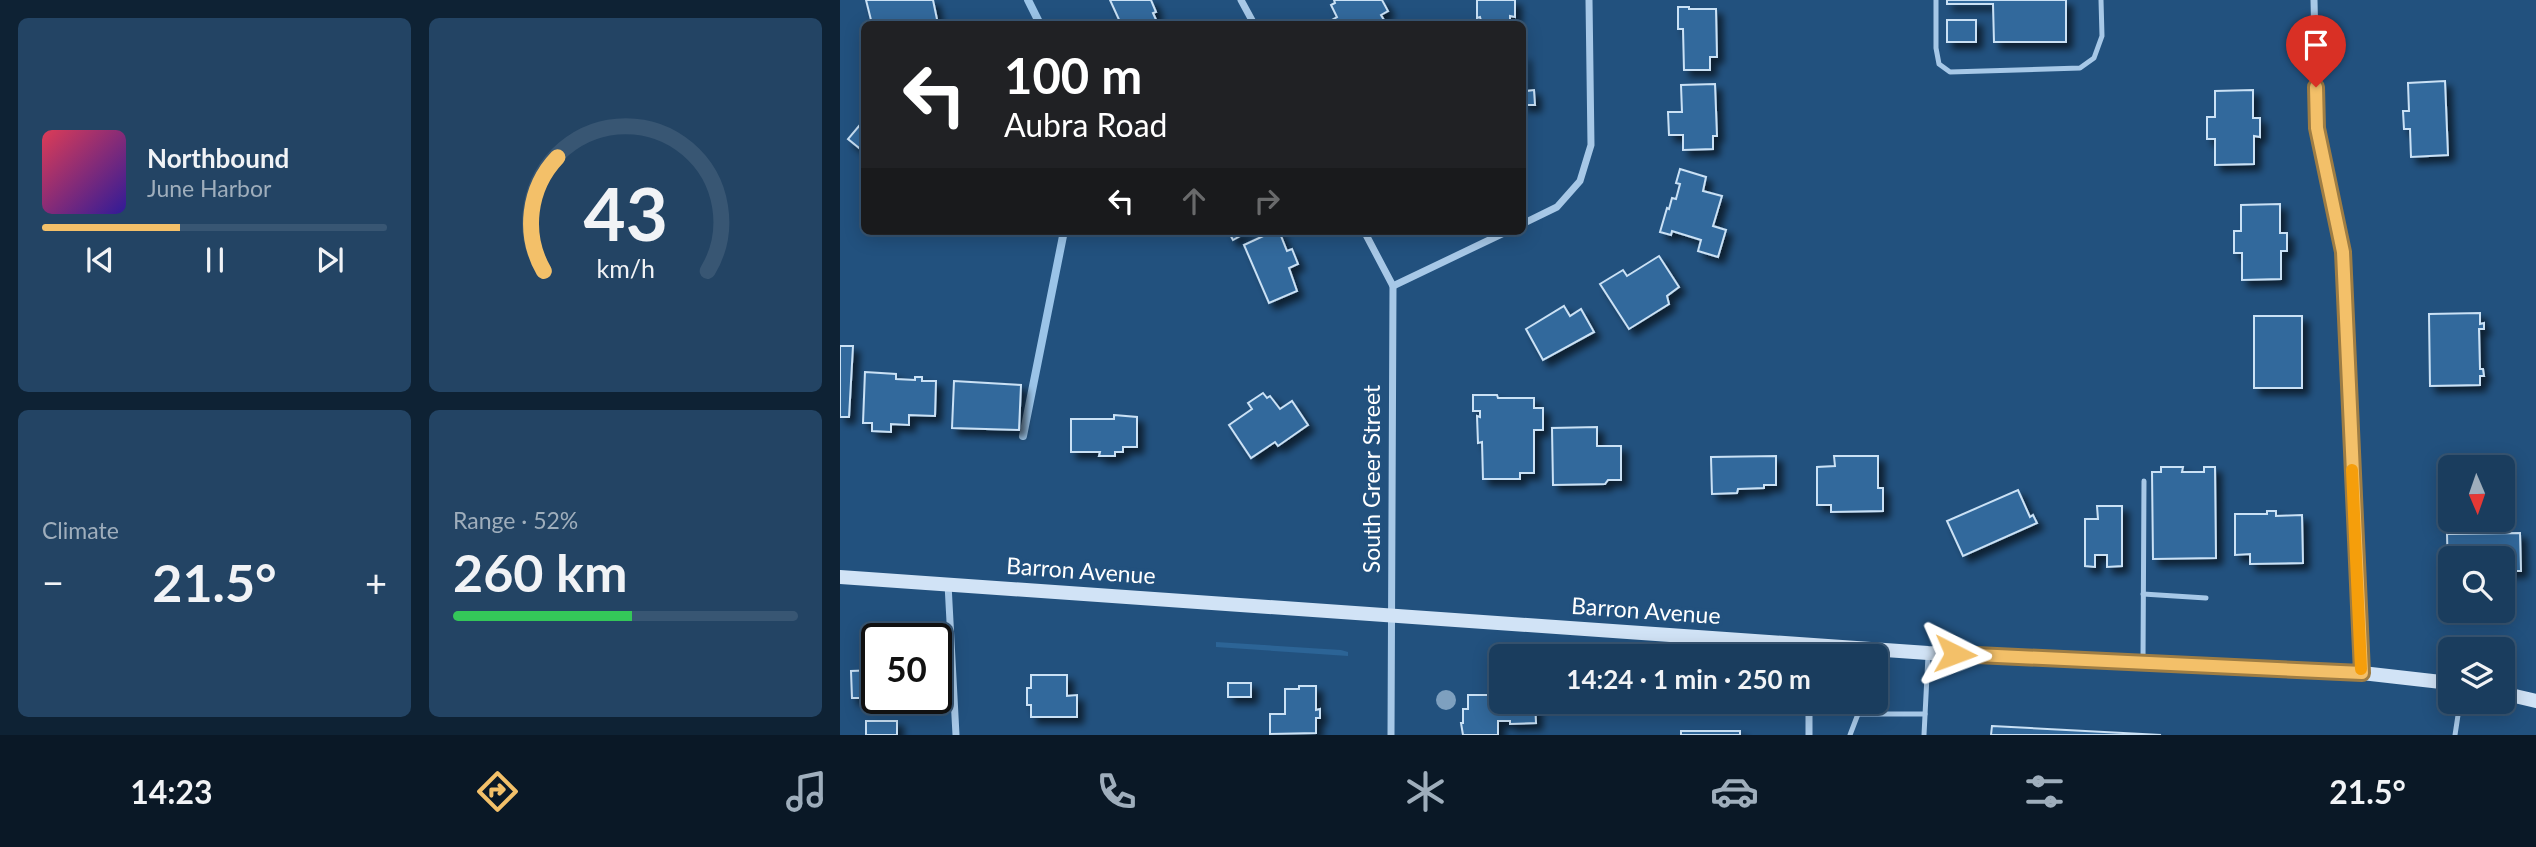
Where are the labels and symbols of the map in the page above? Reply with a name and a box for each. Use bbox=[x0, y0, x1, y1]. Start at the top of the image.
pin bbox=[2286, 15, 2346, 87]
street label: South Greer Street bbox=[1357, 384, 1385, 573]
north arrow bbox=[2438, 455, 2515, 532]
street label: Barron Avenue bbox=[1006, 551, 1157, 589]
street label: Barron Avenue bbox=[1571, 591, 1722, 629]
position arrow bbox=[1918, 617, 1992, 691]
speed limit sign: 50 bbox=[861, 623, 952, 714]

